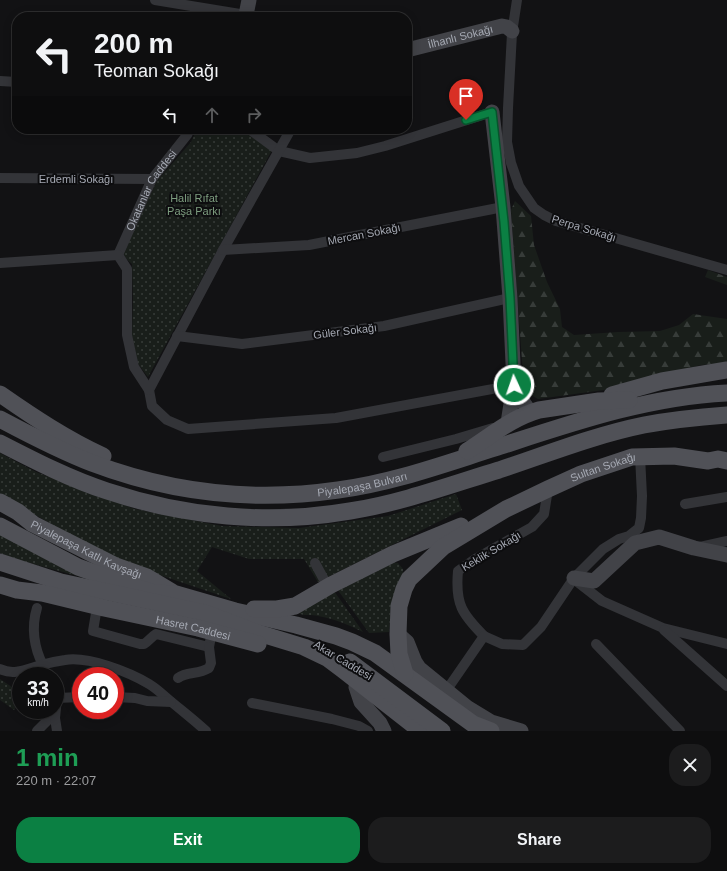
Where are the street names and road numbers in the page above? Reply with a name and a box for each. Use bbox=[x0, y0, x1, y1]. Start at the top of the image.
street label: İlhanlı Sokağı bbox=[426, 23, 494, 51]
street label: Okatanlar Caddesi bbox=[124, 148, 179, 232]
street label: Erdemli Sokağı bbox=[39, 173, 113, 185]
street label: Perpa Sokağı bbox=[550, 213, 618, 243]
street label: Mercan Sokağı bbox=[327, 221, 401, 247]
street label: Güler Sokağı bbox=[312, 321, 378, 341]
street label: Sultan Sokağı bbox=[568, 451, 636, 484]
street label: Piyalepaşa Bulvarı bbox=[317, 470, 408, 499]
street label: Piyalepaşa Katlı Kavşağı bbox=[29, 518, 144, 581]
street label: Keklik Sokağı bbox=[459, 529, 523, 573]
street label: Hasret Caddesi bbox=[155, 613, 232, 642]
street label: Akar Caddesi bbox=[312, 638, 374, 682]

